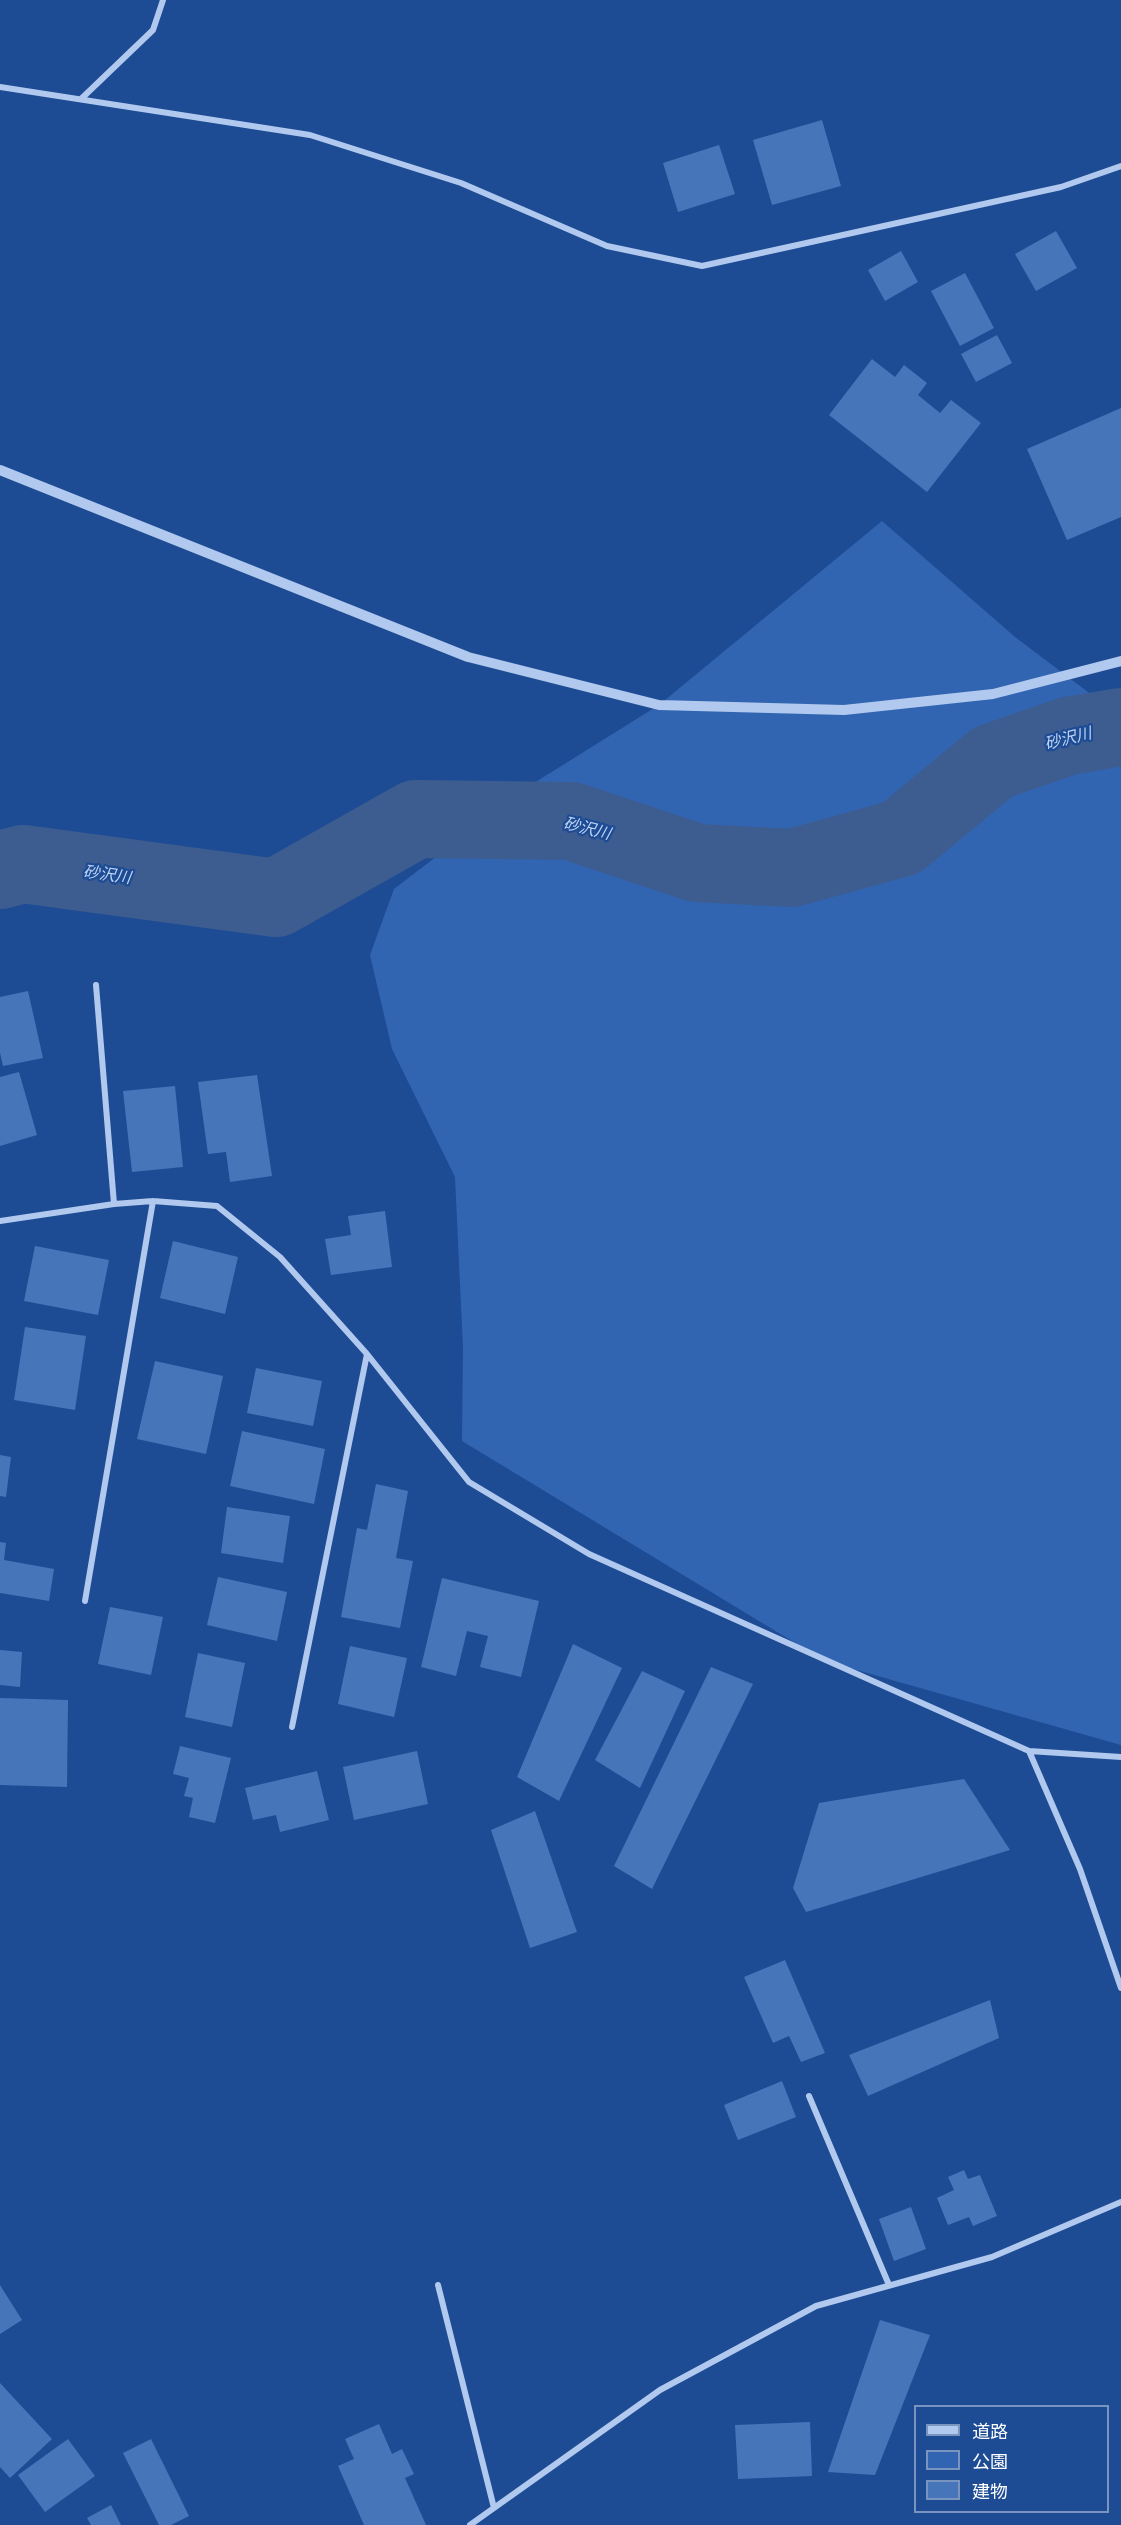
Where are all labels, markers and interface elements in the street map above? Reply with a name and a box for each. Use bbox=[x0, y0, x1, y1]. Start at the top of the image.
water label: 砂沢川 bbox=[1042, 724, 1094, 754]
water label: 砂沢川 bbox=[561, 814, 613, 844]
water label: 砂沢川 bbox=[82, 862, 132, 888]
legend bbox=[914, 2405, 1109, 2513]
text: 道路 bbox=[972, 2421, 1008, 2442]
text: 公園 bbox=[972, 2451, 1008, 2472]
text: 建物 bbox=[972, 2481, 1008, 2502]

